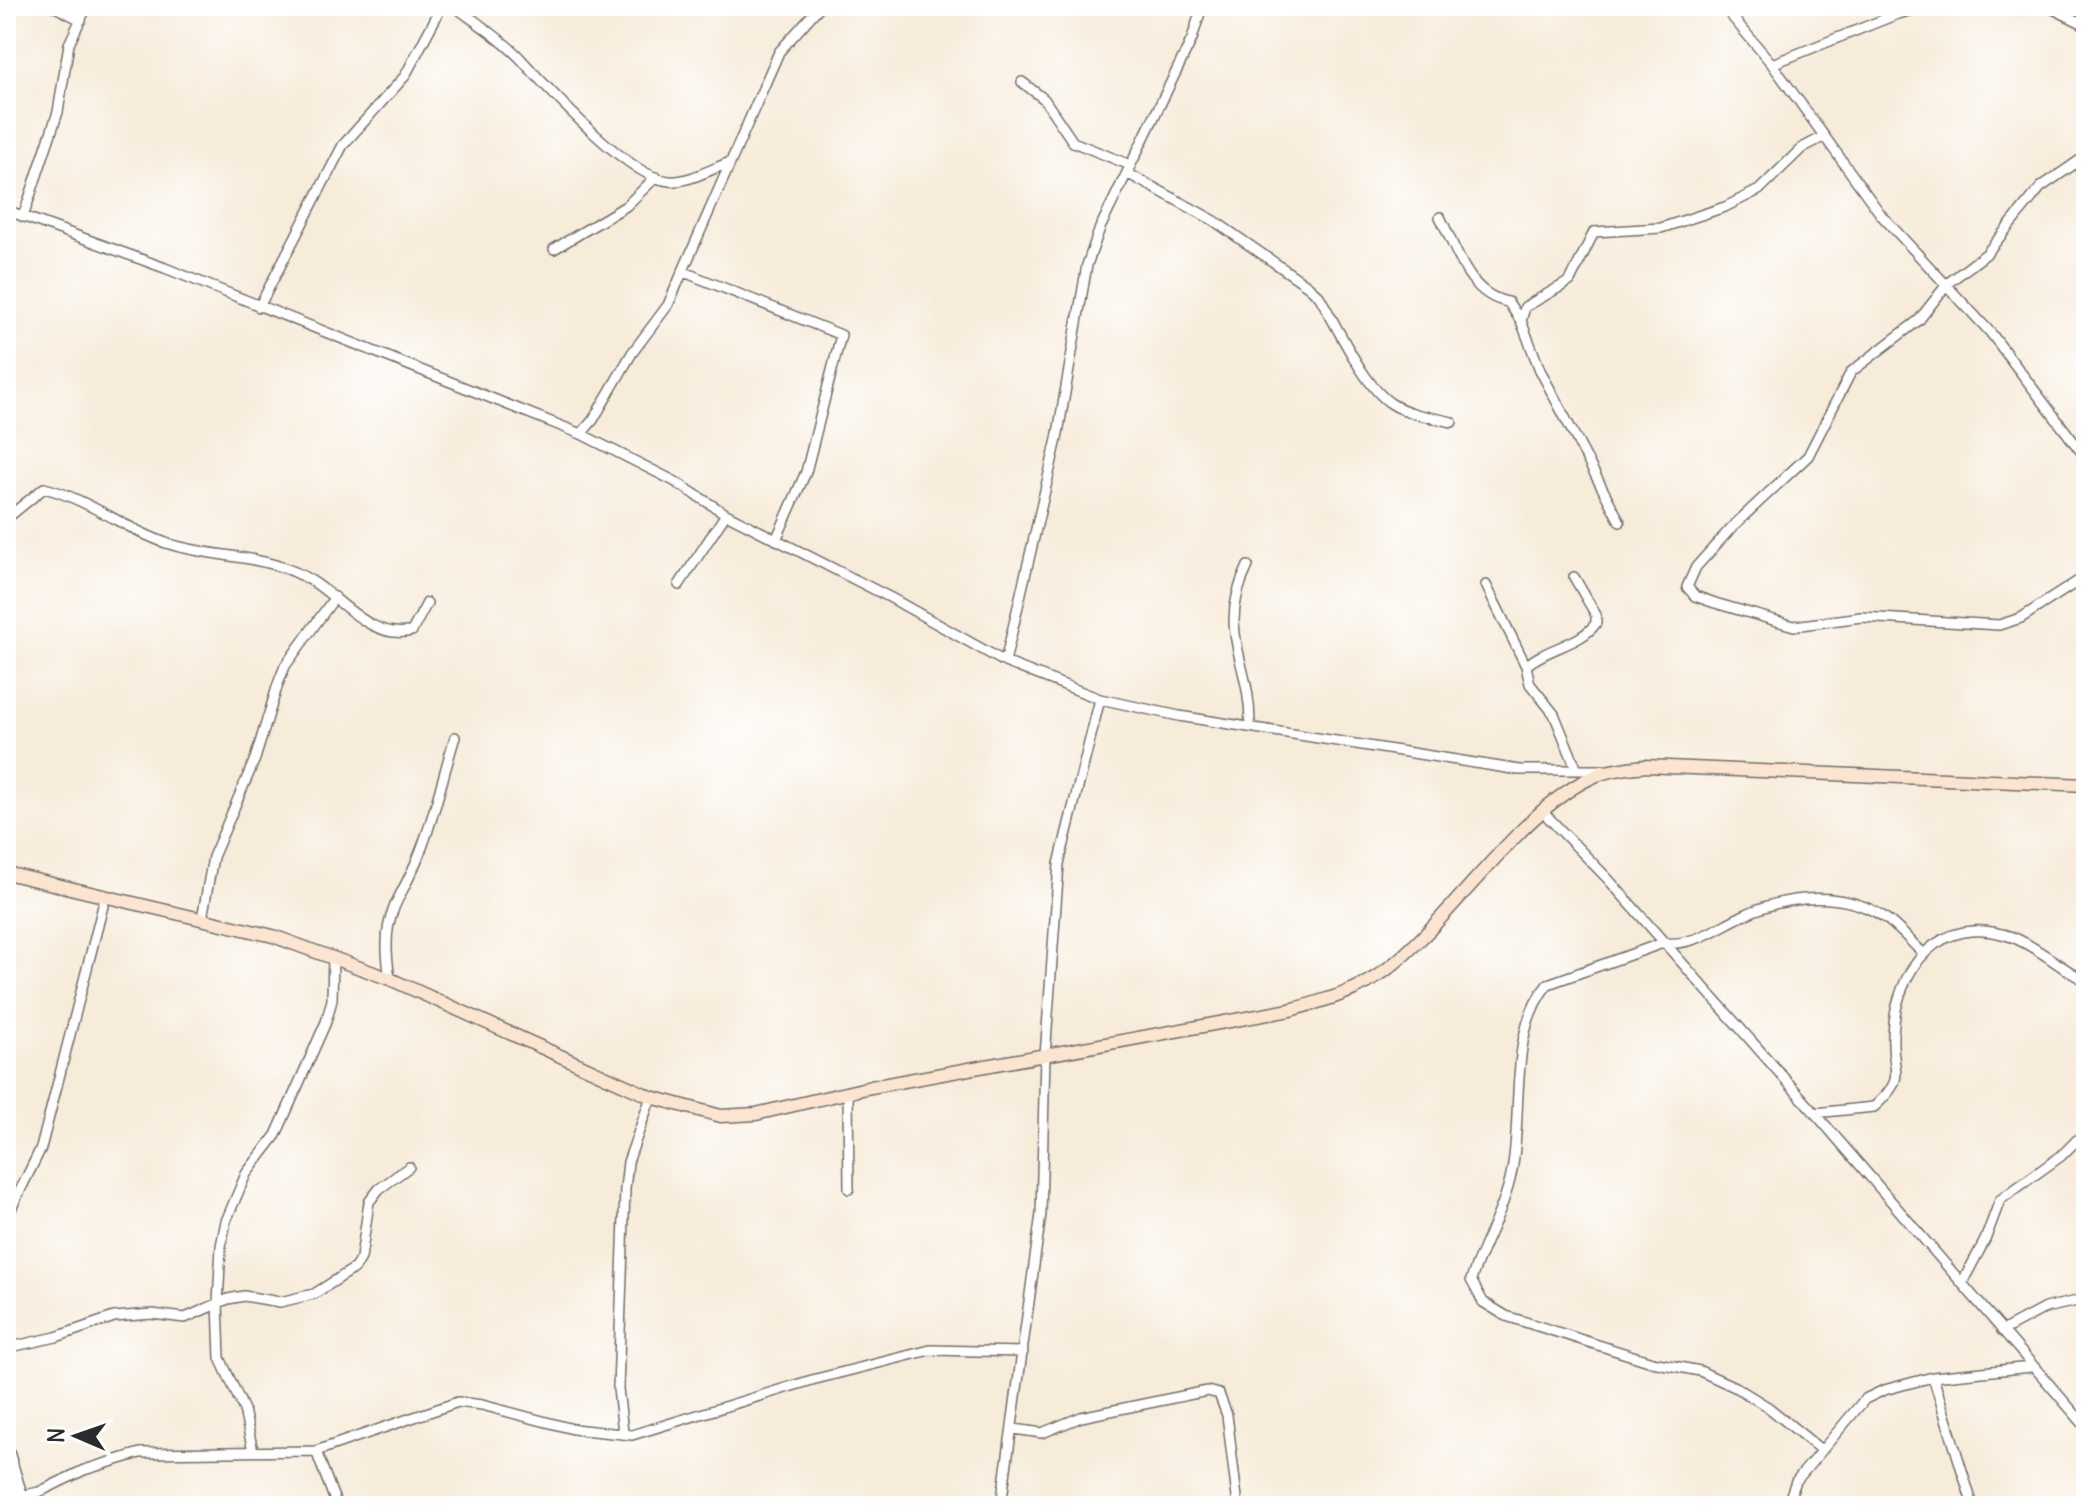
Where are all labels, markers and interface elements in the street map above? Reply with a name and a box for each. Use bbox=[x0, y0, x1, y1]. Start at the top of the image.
north arrow bbox=[36, 1396, 116, 1476]
text: N bbox=[42, 1427, 70, 1443]

